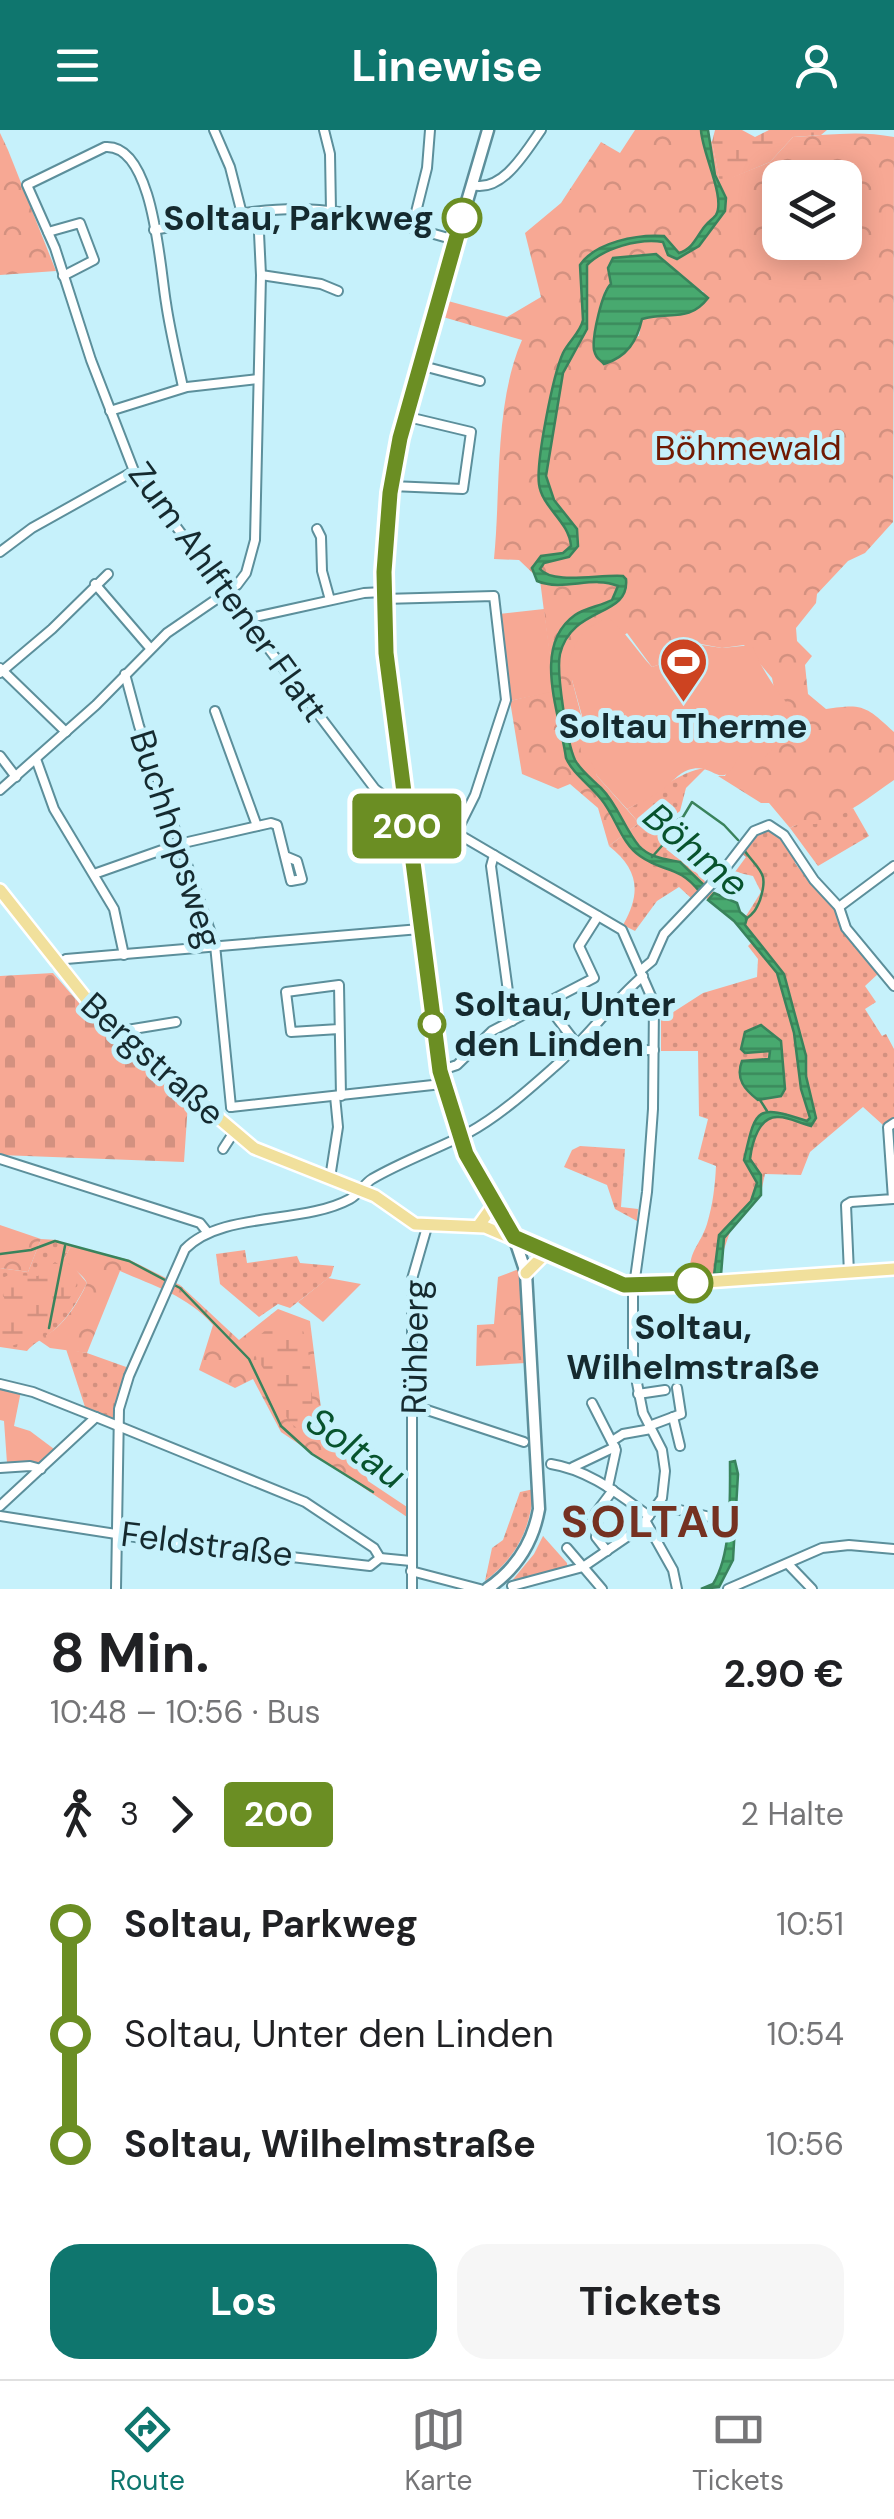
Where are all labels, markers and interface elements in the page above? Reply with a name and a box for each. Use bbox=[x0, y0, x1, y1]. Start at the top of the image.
text: Linewise bbox=[351, 36, 543, 95]
icon: menu bbox=[50, 38, 105, 93]
icon: person bbox=[789, 38, 844, 93]
map controls bbox=[762, 160, 862, 260]
button: layers bbox=[762, 160, 862, 260]
place label: Soltau, Parkweg bbox=[163, 195, 434, 241]
marker: Soltau, Parkweg bbox=[443, 199, 481, 237]
park label: Böhmewald bbox=[654, 425, 842, 471]
street label: Zum Ahlftener Flatt bbox=[118, 453, 338, 731]
sports icon: Soltau Therme bbox=[657, 636, 709, 704]
place label: Soltau Therme bbox=[558, 703, 808, 749]
street label: Buchhopsweg bbox=[119, 724, 233, 954]
water label: Böhme bbox=[633, 791, 759, 909]
line badge: 200 bbox=[350, 794, 464, 858]
text: 200 bbox=[372, 803, 442, 849]
place label: Soltau, Unter den Linden bbox=[454, 981, 676, 1067]
street label: Bergstraße bbox=[71, 982, 235, 1136]
marker: Soltau, Unter den Linden bbox=[419, 1011, 445, 1037]
marker: Soltau, Wilhelmstraße bbox=[674, 1264, 712, 1302]
street label: Rühberg bbox=[391, 1279, 439, 1415]
place label: Soltau, Wilhelmstraße bbox=[566, 1304, 820, 1390]
water label: Soltau bbox=[296, 1396, 416, 1500]
district label: SOLTAU bbox=[561, 1492, 743, 1551]
street label: Feldstraße bbox=[119, 1511, 295, 1577]
text: 8 Min. bbox=[50, 1617, 209, 1689]
text: 2.90 € bbox=[724, 1649, 844, 1699]
text: 10:48 – 10:56 · Bus bbox=[50, 1691, 321, 1733]
icon: walk bbox=[50, 1787, 105, 1842]
icon: forward bbox=[154, 1787, 209, 1842]
text: 200 bbox=[244, 1791, 313, 1837]
text: 3 bbox=[120, 1793, 139, 1835]
text: 2 Halte bbox=[740, 1793, 844, 1835]
text: Soltau, Parkweg bbox=[124, 1899, 418, 1949]
text: 10:51 bbox=[776, 1903, 844, 1945]
text: Soltau, Unter den Linden bbox=[124, 2009, 554, 2059]
text: 10:54 bbox=[767, 2013, 844, 2055]
text: Soltau, Wilhelmstraße bbox=[124, 2119, 536, 2169]
text: 10:56 bbox=[766, 2123, 844, 2165]
button: Los bbox=[50, 2244, 437, 2359]
button: Tickets bbox=[457, 2244, 844, 2359]
tab: Route bbox=[110, 2402, 185, 2499]
tab: Karte bbox=[405, 2402, 472, 2499]
tab: Tickets bbox=[692, 2402, 784, 2499]

